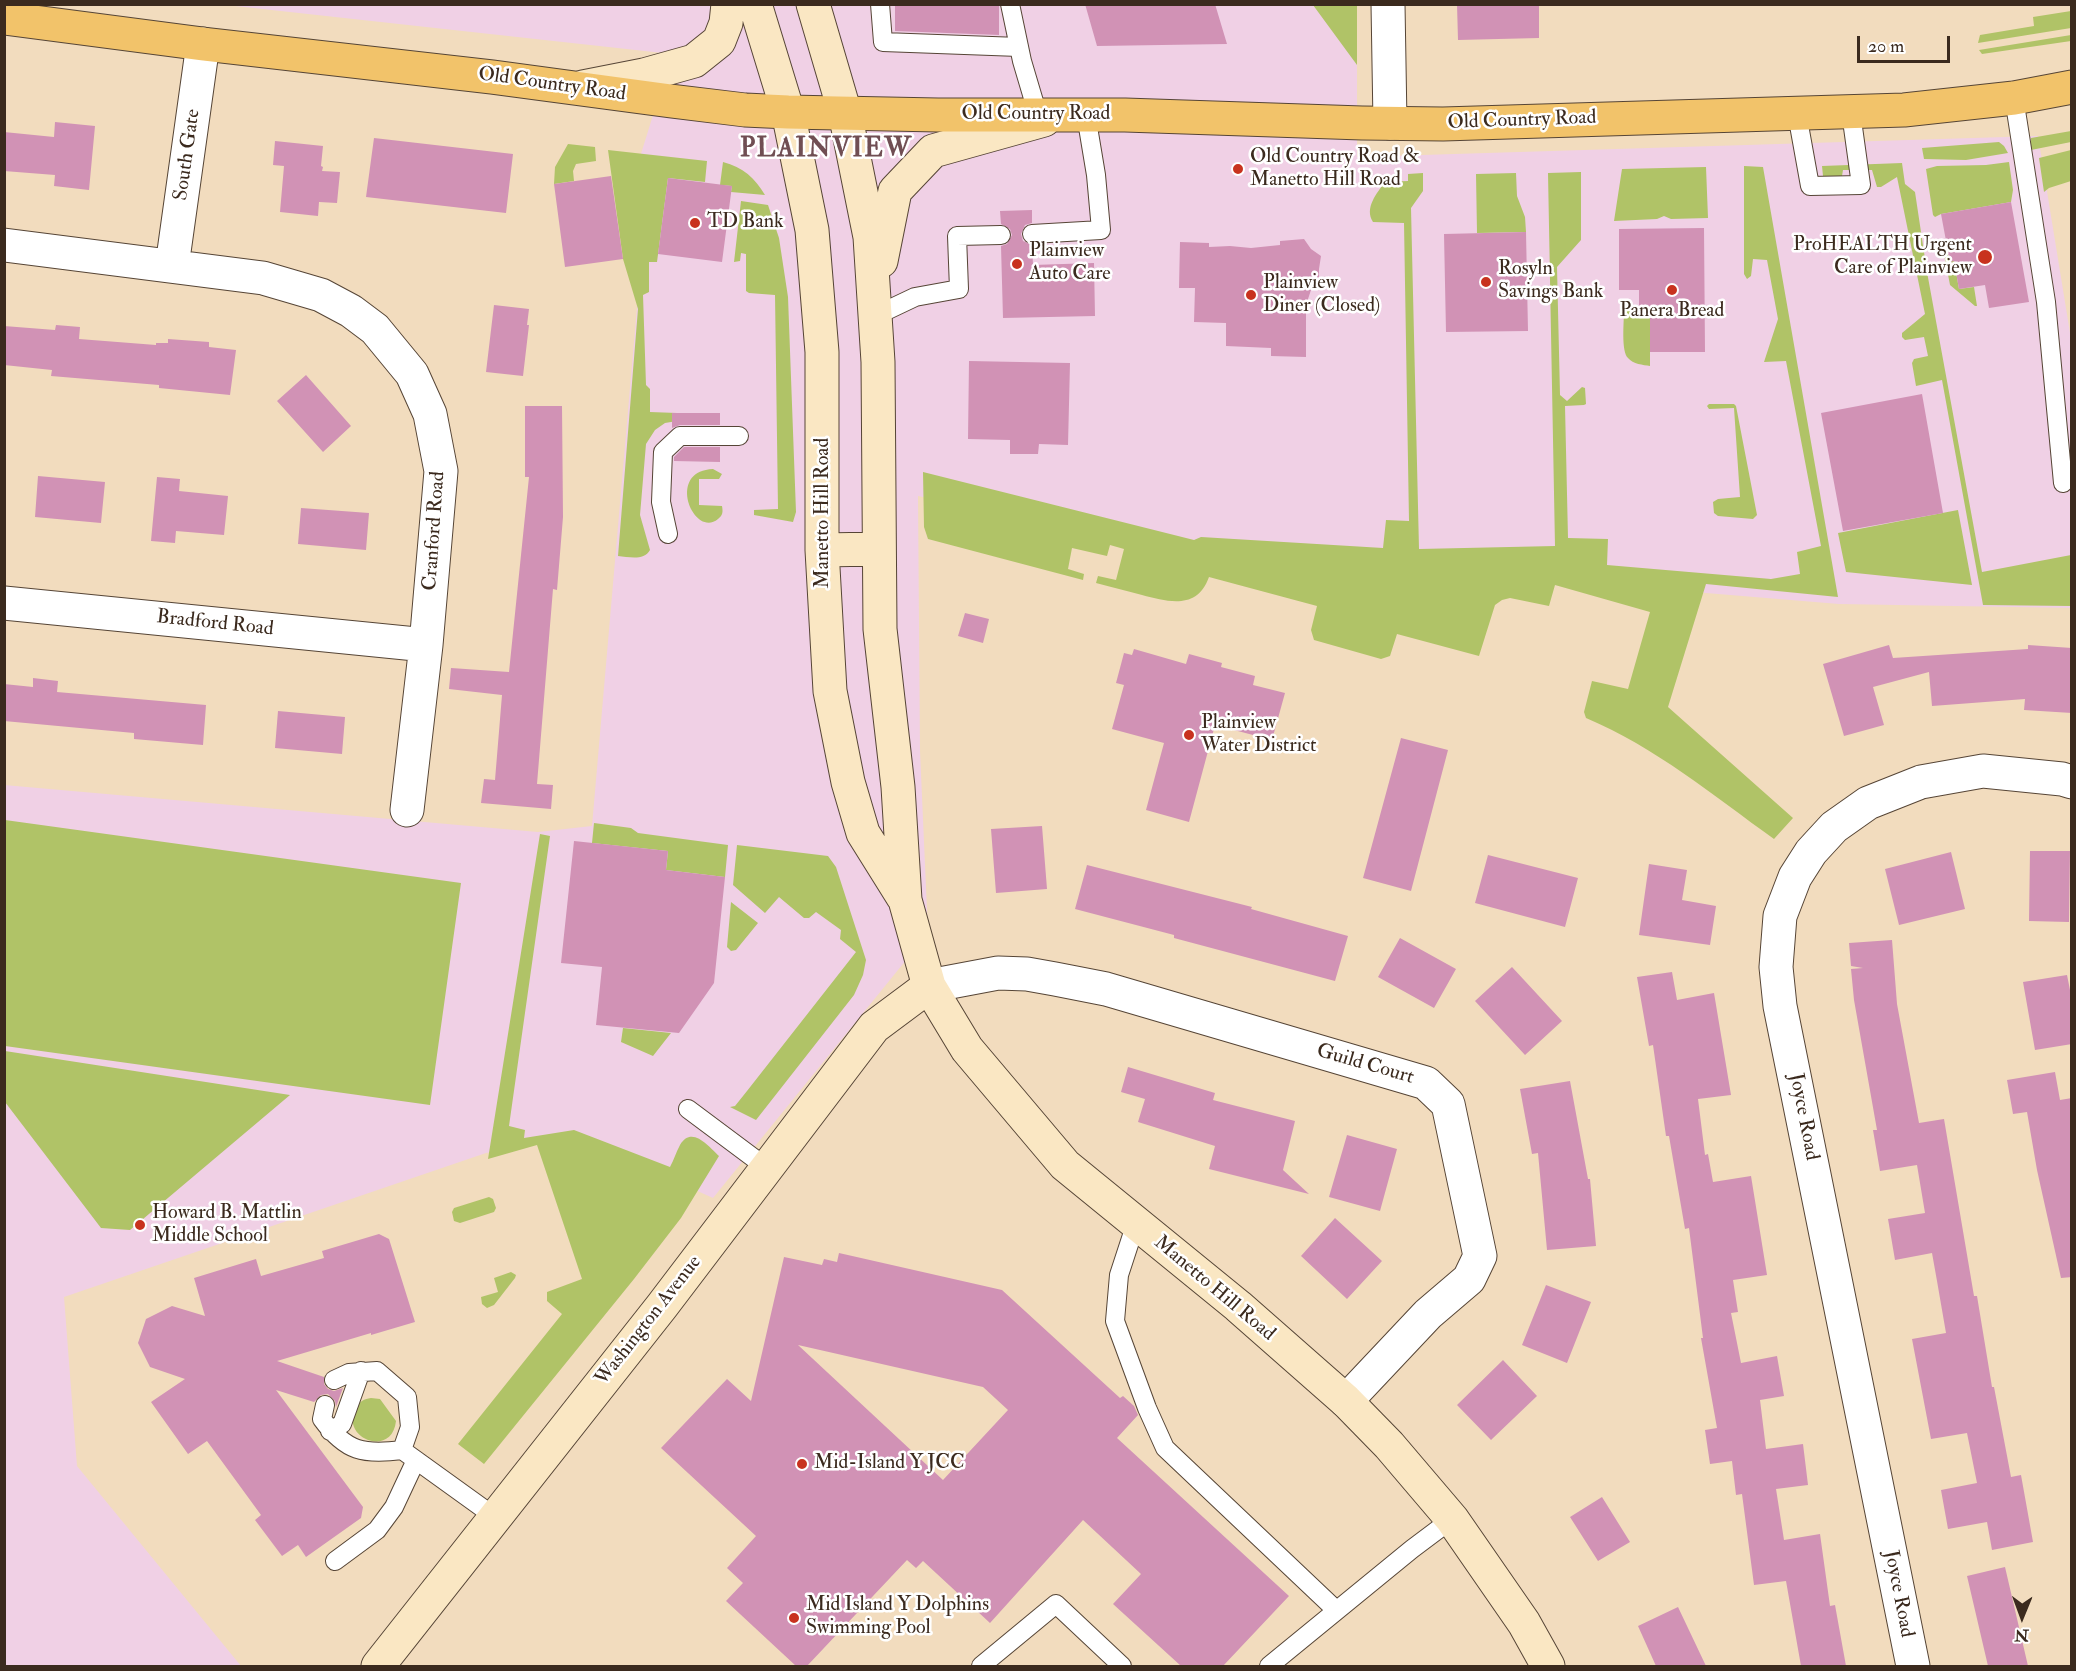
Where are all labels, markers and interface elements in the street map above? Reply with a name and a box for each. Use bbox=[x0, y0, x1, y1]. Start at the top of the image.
scale bar bbox=[1860, 24, 1953, 62]
text: 20 m bbox=[1868, 35, 1904, 58]
street label: Old Country Road bbox=[477, 63, 627, 107]
street label: Old Country Road bbox=[962, 103, 1110, 127]
street label: Old Country Road bbox=[1447, 106, 1597, 136]
street label: South Gate bbox=[170, 108, 206, 202]
district label: PLAINVIEW bbox=[740, 134, 912, 166]
place label: Old Country Road & Manetto Hill Road bbox=[1250, 146, 1420, 193]
marker: Old Country Road & Manetto Hill Road bbox=[1231, 162, 1245, 176]
place label: TD Bank bbox=[707, 211, 784, 235]
marker: TD Bank bbox=[688, 216, 702, 230]
place label: ProHEALTH Urgent Care of Plainview bbox=[1793, 234, 1972, 281]
place label: Plainview Auto Care bbox=[1029, 240, 1111, 287]
marker: ProHEALTH Urgent Care of Plainview bbox=[1976, 248, 1994, 266]
marker: Plainview Auto Care bbox=[1010, 257, 1024, 271]
place label: Rosyln Savings Bank bbox=[1498, 258, 1603, 305]
place label: Plainview Diner (Closed) bbox=[1263, 272, 1380, 319]
marker: Rosyln Savings Bank bbox=[1479, 275, 1493, 289]
marker: Panera Bread bbox=[1665, 283, 1679, 297]
marker: Plainview Diner (Closed) bbox=[1244, 288, 1258, 302]
place label: Panera Bread bbox=[1620, 300, 1724, 324]
street label: Manetto Hill Road bbox=[812, 438, 836, 588]
street label: Cranford Road bbox=[419, 470, 451, 592]
street label: Bradford Road bbox=[155, 606, 275, 642]
place label: Plainview Water District bbox=[1201, 712, 1316, 759]
marker: Plainview Water District bbox=[1182, 728, 1196, 742]
street label: Guild Court bbox=[1314, 1040, 1416, 1090]
street label: Joyce Road bbox=[1783, 1071, 1823, 1163]
place label: Howard B. Mattlin Middle School bbox=[152, 1202, 302, 1249]
marker: Howard B. Mattlin Middle School bbox=[133, 1218, 147, 1232]
street label: Manetto Hill Road bbox=[1149, 1231, 1279, 1347]
street label: Washington Avenue bbox=[591, 1251, 707, 1391]
place label: Mid-Island Y JCC bbox=[814, 1452, 965, 1476]
marker: Mid-Island Y JCC bbox=[795, 1457, 809, 1471]
street label: Joyce Road bbox=[1878, 1548, 1918, 1640]
north arrow bbox=[1992, 1587, 2052, 1647]
place label: Mid Island Y Dolphins Swimming Pool bbox=[806, 1594, 989, 1641]
marker: Mid Island Y Dolphins Swimming Pool bbox=[787, 1611, 801, 1625]
text: N bbox=[2014, 1625, 2029, 1645]

